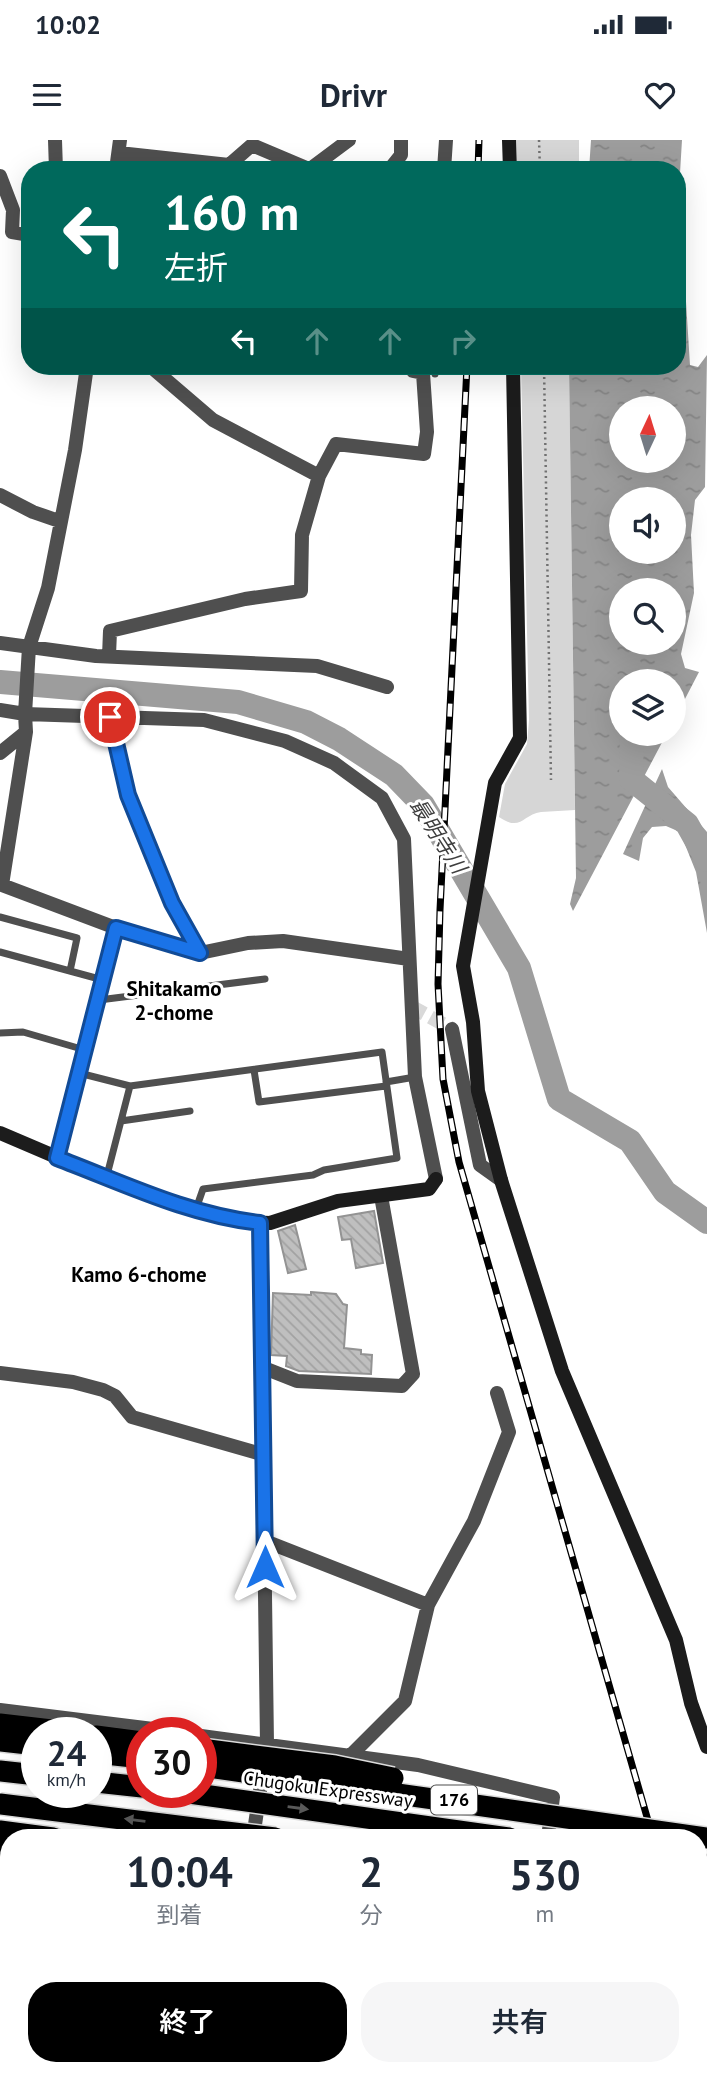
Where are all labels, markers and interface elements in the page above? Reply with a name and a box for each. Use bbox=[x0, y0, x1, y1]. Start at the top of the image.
text: 10:02 bbox=[35, 8, 101, 41]
text: Drivr bbox=[320, 74, 387, 116]
icon: menu bbox=[28, 76, 66, 114]
icon: heart bbox=[641, 76, 679, 114]
text: 160 m bbox=[164, 180, 299, 244]
icon: left bbox=[49, 189, 140, 280]
text: 左折 bbox=[164, 246, 228, 288]
icon: left bbox=[225, 322, 263, 360]
icon: ahead bbox=[298, 322, 336, 360]
icon: ahead bbox=[371, 322, 409, 360]
icon: right bbox=[444, 322, 482, 360]
north arrow bbox=[609, 396, 686, 472]
map controls bbox=[609, 396, 686, 746]
button: sound bbox=[609, 487, 686, 564]
button: search bbox=[609, 578, 686, 655]
button: layers bbox=[609, 669, 686, 746]
pin bbox=[80, 687, 140, 747]
icon: arrive bbox=[91, 698, 129, 736]
water label: 最明寺川 bbox=[404, 793, 474, 880]
district label: Shitakamo 2-chome bbox=[127, 975, 221, 1026]
district label: Kamo 6-chome bbox=[71, 1261, 207, 1288]
position arrow bbox=[228, 1530, 302, 1604]
speed limit sign: 30 bbox=[126, 1717, 217, 1808]
text: 24 bbox=[47, 1730, 86, 1776]
street label: Chugoku Expressway bbox=[242, 1765, 414, 1813]
text: km/h bbox=[47, 1768, 86, 1791]
road number: 176 bbox=[431, 1786, 477, 1814]
one-way arrow bbox=[287, 1803, 309, 1814]
one-way arrow bbox=[123, 1815, 145, 1826]
text: 10:04 bbox=[126, 1844, 233, 1899]
text: 2 bbox=[359, 1844, 383, 1899]
text: 530 bbox=[509, 1847, 581, 1902]
text: m bbox=[536, 1899, 554, 1928]
text: 到着 bbox=[157, 1900, 203, 1929]
text: 分 bbox=[360, 1900, 383, 1929]
button: 終了 bbox=[28, 1982, 347, 2062]
button: 共有 bbox=[361, 1982, 679, 2062]

